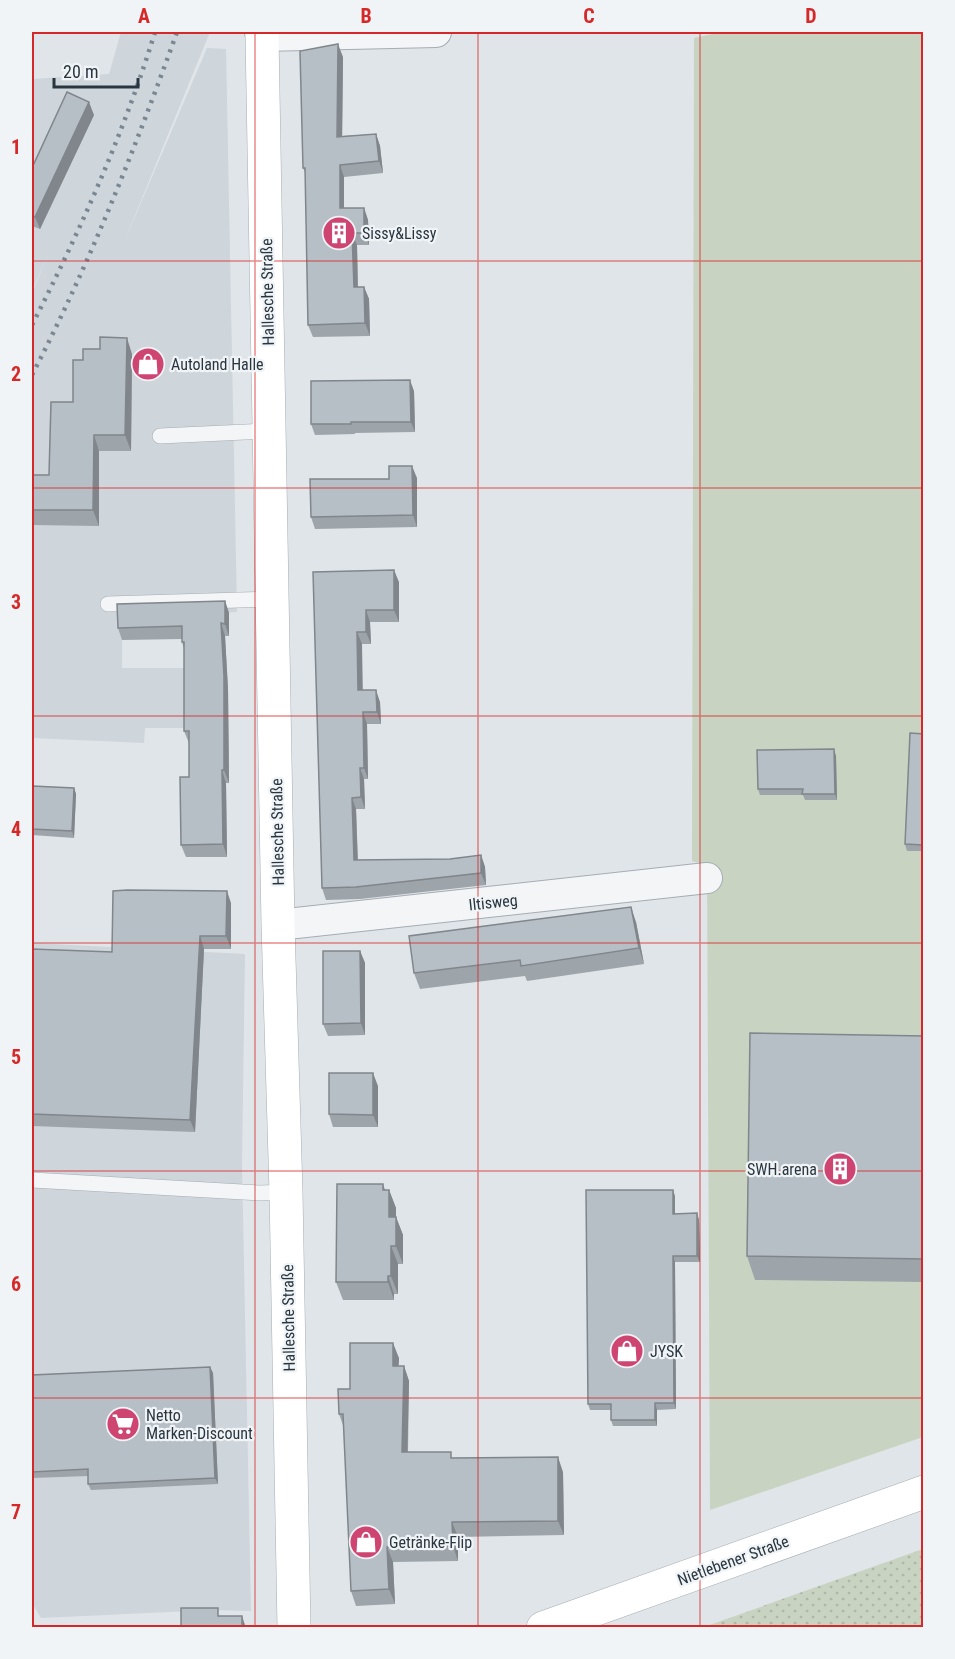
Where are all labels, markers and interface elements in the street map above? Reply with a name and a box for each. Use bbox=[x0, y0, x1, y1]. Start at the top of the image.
text: A bbox=[138, 4, 150, 28]
text: B bbox=[360, 4, 372, 28]
text: C bbox=[583, 4, 595, 28]
text: D bbox=[805, 4, 817, 28]
scale bar bbox=[54, 51, 138, 89]
text: 20 m bbox=[63, 61, 98, 82]
text: 1 bbox=[11, 135, 21, 159]
building icon: Sissy&Lissy bbox=[321, 215, 357, 251]
place label: Sissy&Lissy bbox=[362, 224, 437, 243]
street label: Hallesche Straße bbox=[257, 238, 278, 346]
shop icon: Autoland Halle bbox=[130, 346, 166, 382]
place label: Autoland Halle bbox=[171, 355, 264, 374]
text: 2 bbox=[11, 362, 21, 386]
text: 3 bbox=[11, 590, 21, 614]
street label: Hallesche Straße bbox=[267, 778, 288, 886]
text: 4 bbox=[11, 817, 21, 841]
street label: Iltisweg bbox=[468, 890, 518, 915]
text: 5 bbox=[11, 1045, 21, 1069]
building icon: SWH.arena bbox=[822, 1151, 858, 1187]
place label: SWH.arena bbox=[747, 1160, 817, 1179]
street label: Hallesche Straße bbox=[278, 1264, 299, 1372]
text: 6 bbox=[11, 1272, 21, 1296]
shop icon: JYSK bbox=[609, 1333, 645, 1369]
place label: JYSK bbox=[650, 1342, 683, 1361]
supermarket icon: Netto Marken-Discount bbox=[105, 1406, 141, 1442]
place label: Netto Marken-Discount bbox=[146, 1406, 253, 1443]
text: 7 bbox=[11, 1500, 21, 1524]
shop icon: Getränke-Flip bbox=[348, 1524, 384, 1560]
street label: Nietlebener Straße bbox=[675, 1531, 792, 1589]
place label: Getränke-Flip bbox=[389, 1533, 472, 1552]

